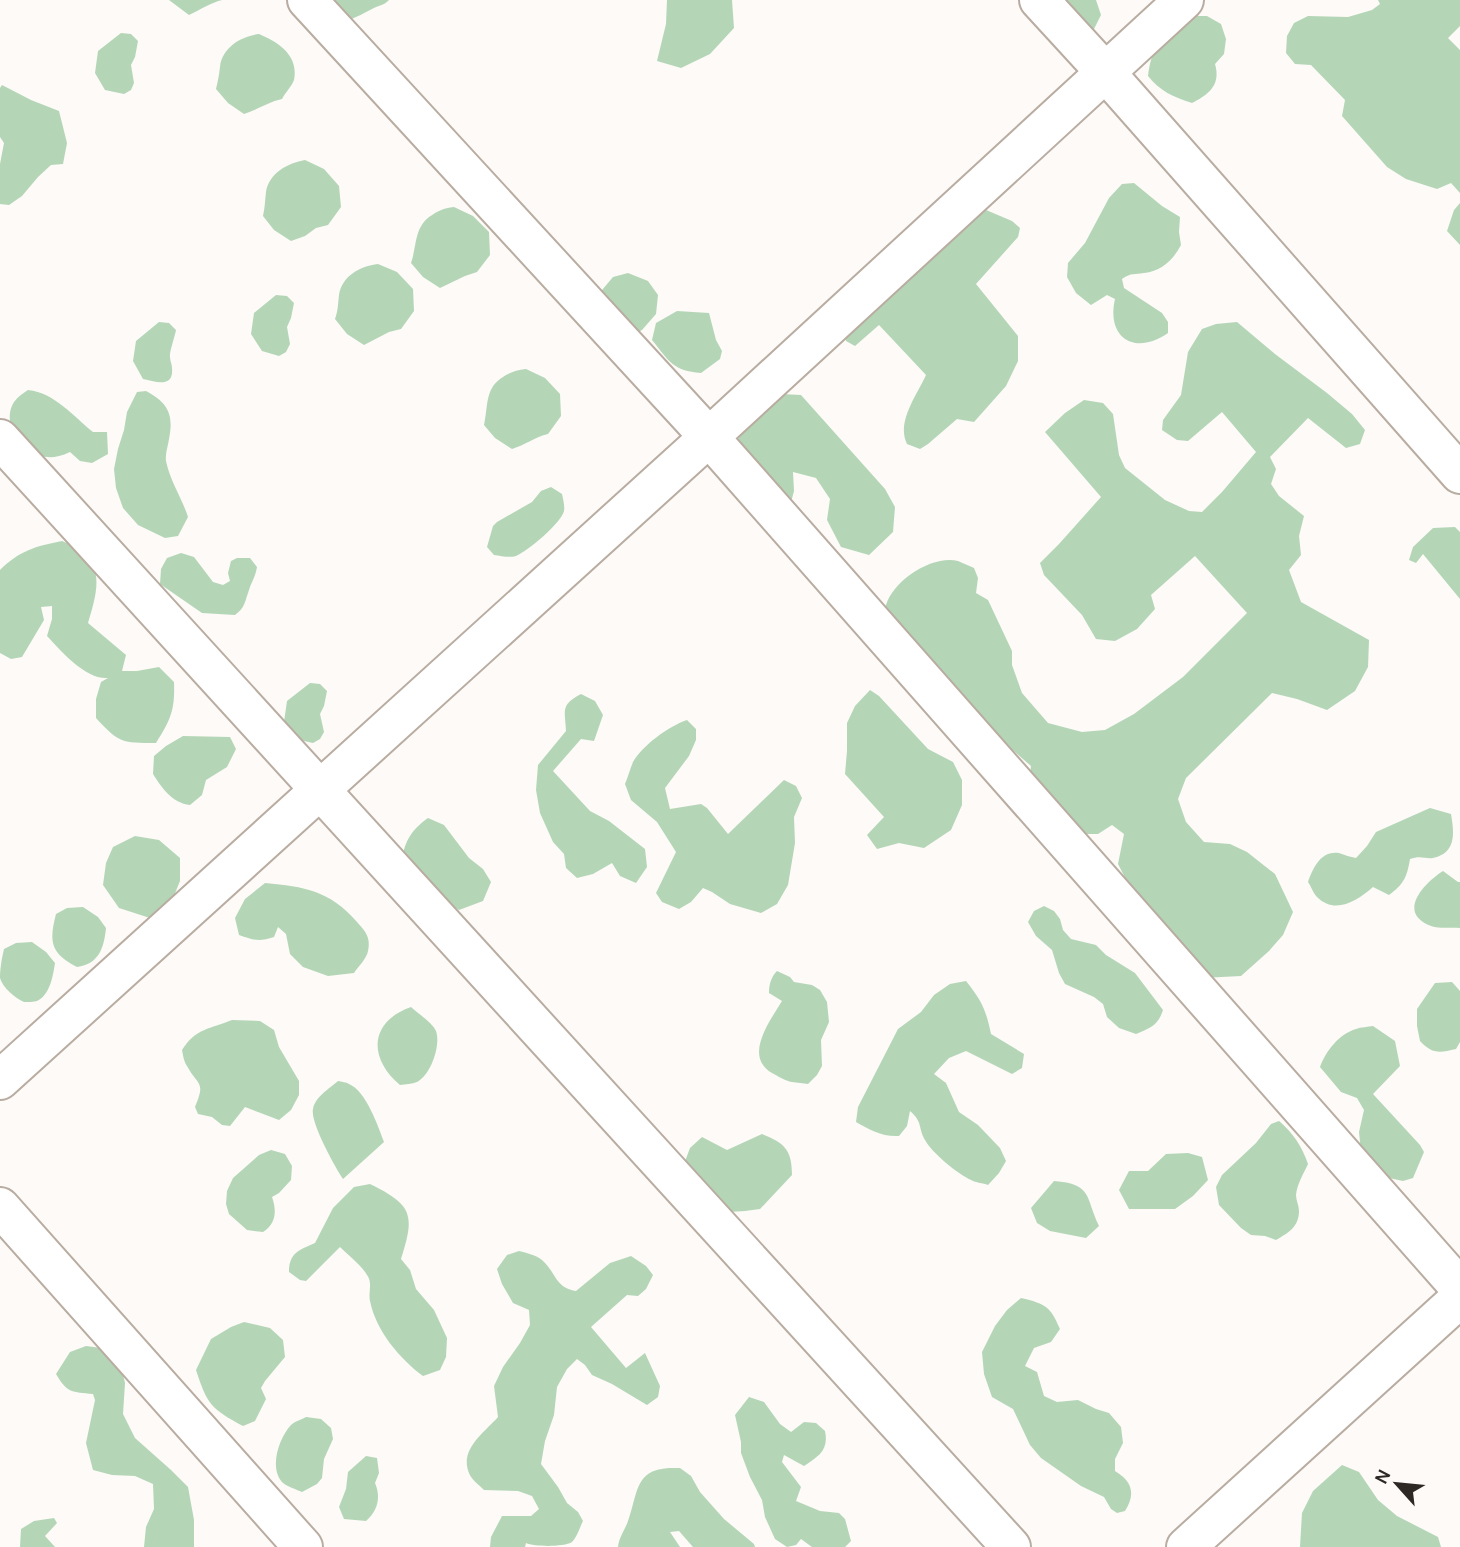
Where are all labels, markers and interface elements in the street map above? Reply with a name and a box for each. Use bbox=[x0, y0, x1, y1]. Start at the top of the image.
north arrow bbox=[1362, 1449, 1432, 1519]
text: N bbox=[1370, 1466, 1396, 1488]

